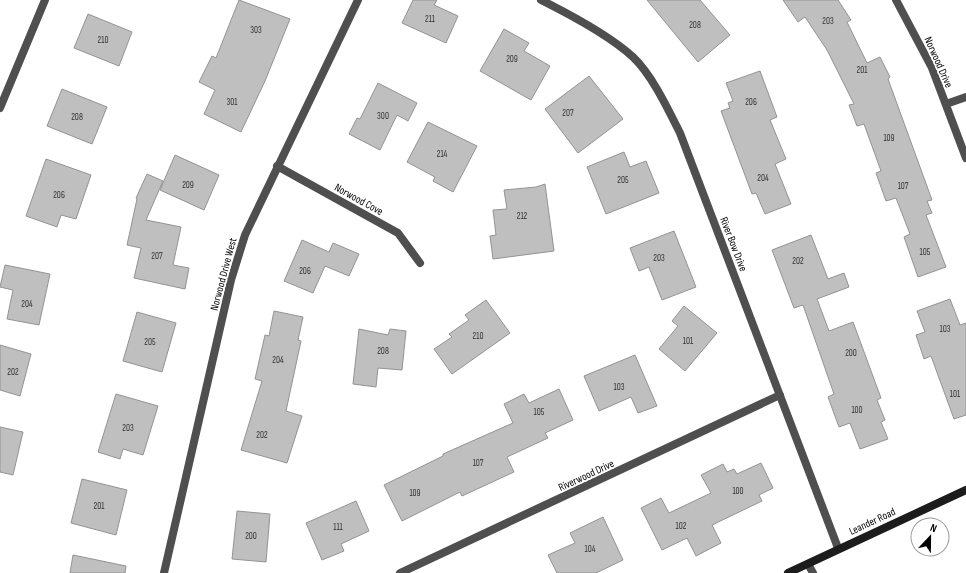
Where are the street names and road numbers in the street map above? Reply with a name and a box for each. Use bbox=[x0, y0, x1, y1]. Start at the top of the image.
street label: Norwood Drive bbox=[922, 35, 956, 90]
street label: Norwood Cove bbox=[332, 181, 385, 218]
street label: River Bow Drive bbox=[717, 215, 750, 273]
street label: Norwood Drive West bbox=[208, 236, 240, 312]
street label: Riverwood Drive bbox=[556, 457, 616, 494]
street label: Leander Road bbox=[847, 505, 898, 538]

